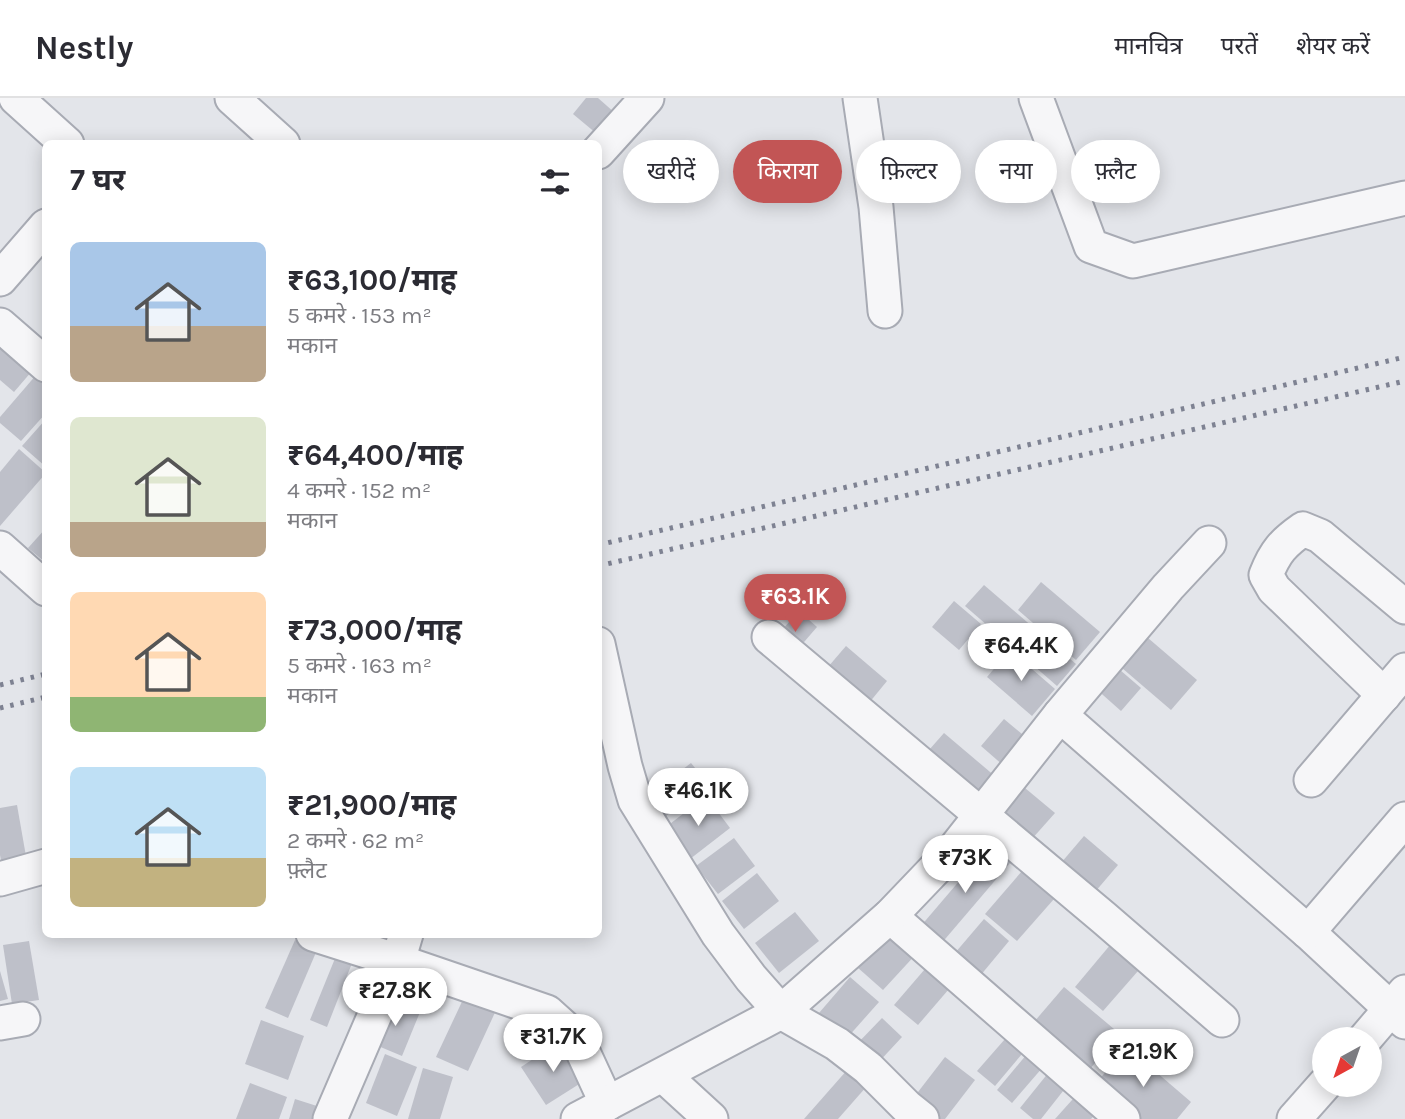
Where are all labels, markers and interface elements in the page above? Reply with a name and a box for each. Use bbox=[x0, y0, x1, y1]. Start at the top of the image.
text: Nestly bbox=[35, 29, 133, 67]
text: मानचित्र bbox=[1114, 32, 1183, 60]
text: परतें bbox=[1221, 32, 1258, 60]
text: शेयर करें bbox=[1296, 32, 1370, 60]
chip: खरीदें bbox=[623, 140, 719, 203]
chip: किराया bbox=[733, 140, 842, 203]
chip: फ़िल्टर bbox=[856, 140, 961, 203]
chip: नया bbox=[975, 140, 1057, 203]
chip: फ़्लैट bbox=[1071, 140, 1160, 203]
text: 7 घर bbox=[70, 162, 125, 198]
icon: filters bbox=[536, 163, 574, 201]
text: ₹63,100/माह bbox=[287, 262, 457, 298]
icon: home bbox=[126, 270, 210, 354]
text: 5 कमरे · 153 m² bbox=[287, 302, 432, 329]
text: मकान bbox=[287, 332, 337, 359]
text: ₹64,400/माह bbox=[287, 437, 463, 473]
icon: home bbox=[126, 445, 210, 529]
text: 4 कमरे · 152 m² bbox=[287, 477, 431, 504]
text: मकान bbox=[287, 507, 337, 534]
pin: ₹63.1K bbox=[738, 574, 852, 634]
text: ₹63.1K bbox=[760, 583, 830, 610]
text: ₹73,000/माह bbox=[287, 612, 462, 648]
icon: home bbox=[126, 620, 210, 704]
pin: ₹64.4K bbox=[964, 624, 1078, 683]
text: ₹64.4K bbox=[984, 632, 1058, 659]
text: 5 कमरे · 163 m² bbox=[287, 652, 432, 679]
text: मकान bbox=[287, 682, 337, 709]
pin: ₹46.1K bbox=[641, 768, 755, 828]
text: ₹46.1K bbox=[664, 777, 733, 804]
text: ₹21,900/माह bbox=[287, 787, 456, 823]
icon: home bbox=[126, 795, 210, 879]
text: 2 कमरे · 62 m² bbox=[287, 827, 424, 854]
pin: ₹73K bbox=[924, 836, 1006, 895]
text: ₹73K bbox=[938, 844, 992, 871]
text: फ़्लैट bbox=[287, 857, 327, 884]
pin: ₹27.8K bbox=[338, 968, 452, 1028]
text: ₹27.8K bbox=[358, 977, 432, 1004]
pin: ₹31.7K bbox=[496, 1014, 610, 1074]
text: ₹31.7K bbox=[519, 1023, 587, 1050]
north arrow bbox=[1312, 1027, 1382, 1097]
map controls bbox=[1312, 1027, 1382, 1097]
pin: ₹21.9K bbox=[1086, 1030, 1200, 1089]
text: ₹21.9K bbox=[1108, 1038, 1178, 1065]

